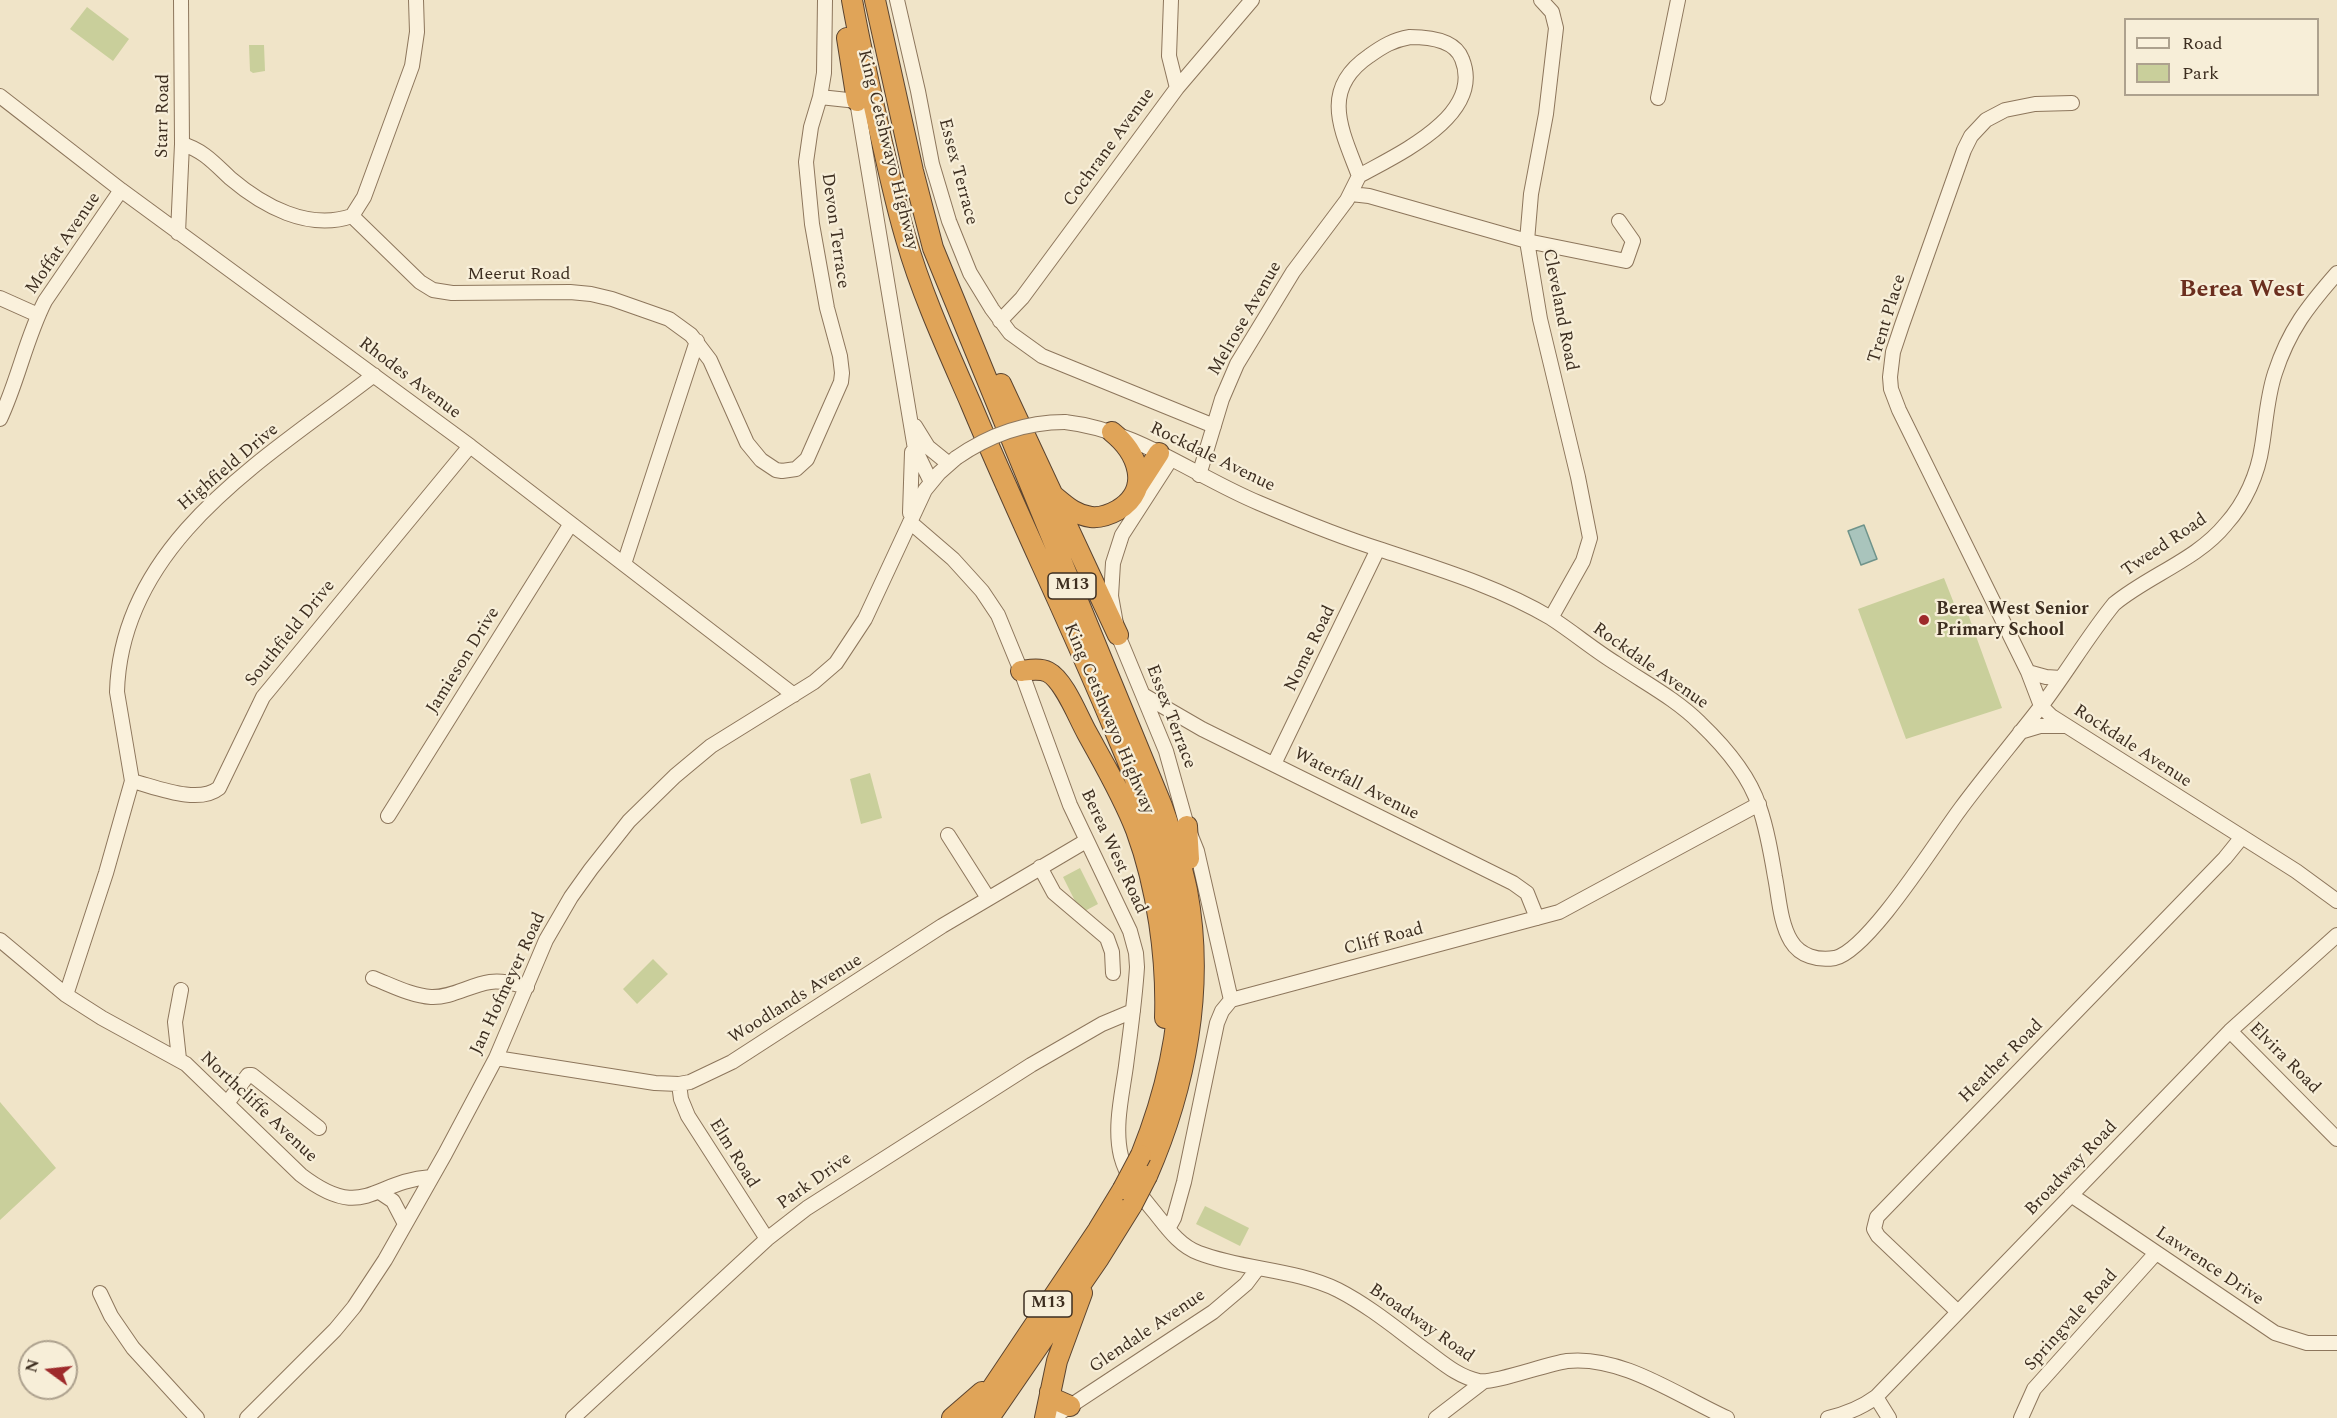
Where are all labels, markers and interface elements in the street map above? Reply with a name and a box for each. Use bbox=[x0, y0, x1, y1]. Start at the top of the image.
legend bbox=[2124, 18, 2319, 96]
text: Road bbox=[2182, 30, 2223, 57]
street label: King Cetshwayo Highway bbox=[852, 48, 922, 252]
text: Park bbox=[2182, 60, 2219, 87]
street label: Starr Road bbox=[152, 74, 176, 158]
street label: Cochrane Avenue bbox=[1060, 85, 1160, 211]
street label: Essex Terrace bbox=[932, 116, 982, 228]
street label: Devon Terrace bbox=[815, 172, 853, 290]
street label: Moffat Avenue bbox=[22, 189, 106, 299]
street label: Cleveland Road bbox=[1537, 247, 1581, 373]
street label: Melrose Avenue bbox=[1205, 258, 1287, 380]
street label: Meerut Road bbox=[467, 264, 571, 286]
street label: Trent Place bbox=[1864, 272, 1912, 366]
district label: Berea West bbox=[2179, 277, 2305, 305]
street label: Rhodes Avenue bbox=[354, 333, 464, 425]
street label: Rockdale Avenue bbox=[1146, 418, 1278, 498]
street label: Highfield Drive bbox=[174, 420, 284, 516]
street label: Tweed Road bbox=[2118, 510, 2212, 582]
road number: M13 bbox=[1048, 573, 1096, 599]
street label: Southfield Drive bbox=[241, 576, 341, 692]
place label: Berea West Senior Primary School bbox=[1936, 599, 2089, 642]
street label: Nome Road bbox=[1281, 602, 1341, 696]
street label: Jamieson Drive bbox=[423, 604, 505, 718]
marker: Berea West Senior Primary School bbox=[1917, 613, 1931, 627]
street label: Rockdale Avenue bbox=[1588, 619, 1712, 715]
street label: King Cetshwayo Highway bbox=[1058, 620, 1158, 818]
street label: Essex Terrace bbox=[1140, 662, 1200, 772]
street label: Rockdale Avenue bbox=[2069, 701, 2195, 793]
street label: Waterfall Avenue bbox=[1290, 744, 1422, 826]
street label: Berea West Road bbox=[1075, 786, 1151, 918]
street label: Jan Hofmeyer Road bbox=[467, 909, 551, 1059]
street label: Cliff Road bbox=[1342, 919, 1426, 961]
street label: Woodlands Avenue bbox=[725, 950, 867, 1050]
street label: Heather Road bbox=[1955, 1015, 2049, 1109]
street label: Elvira Road bbox=[2244, 1019, 2324, 1099]
street label: Northcliffe Avenue bbox=[195, 1048, 321, 1168]
street label: Elm Road bbox=[703, 1115, 763, 1193]
street label: Broadway Road bbox=[2021, 1117, 2123, 1221]
street label: Park Drive bbox=[774, 1149, 856, 1215]
street label: Lawrence Drive bbox=[2151, 1223, 2267, 1311]
street label: Springvale Road bbox=[2021, 1266, 2123, 1376]
street label: Broadway Road bbox=[1364, 1280, 1478, 1368]
street label: Glendale Avenue bbox=[1086, 1285, 1210, 1379]
road number: M13 bbox=[1024, 1291, 1072, 1317]
north arrow bbox=[18, 1340, 78, 1400]
text: N bbox=[19, 1356, 46, 1375]

